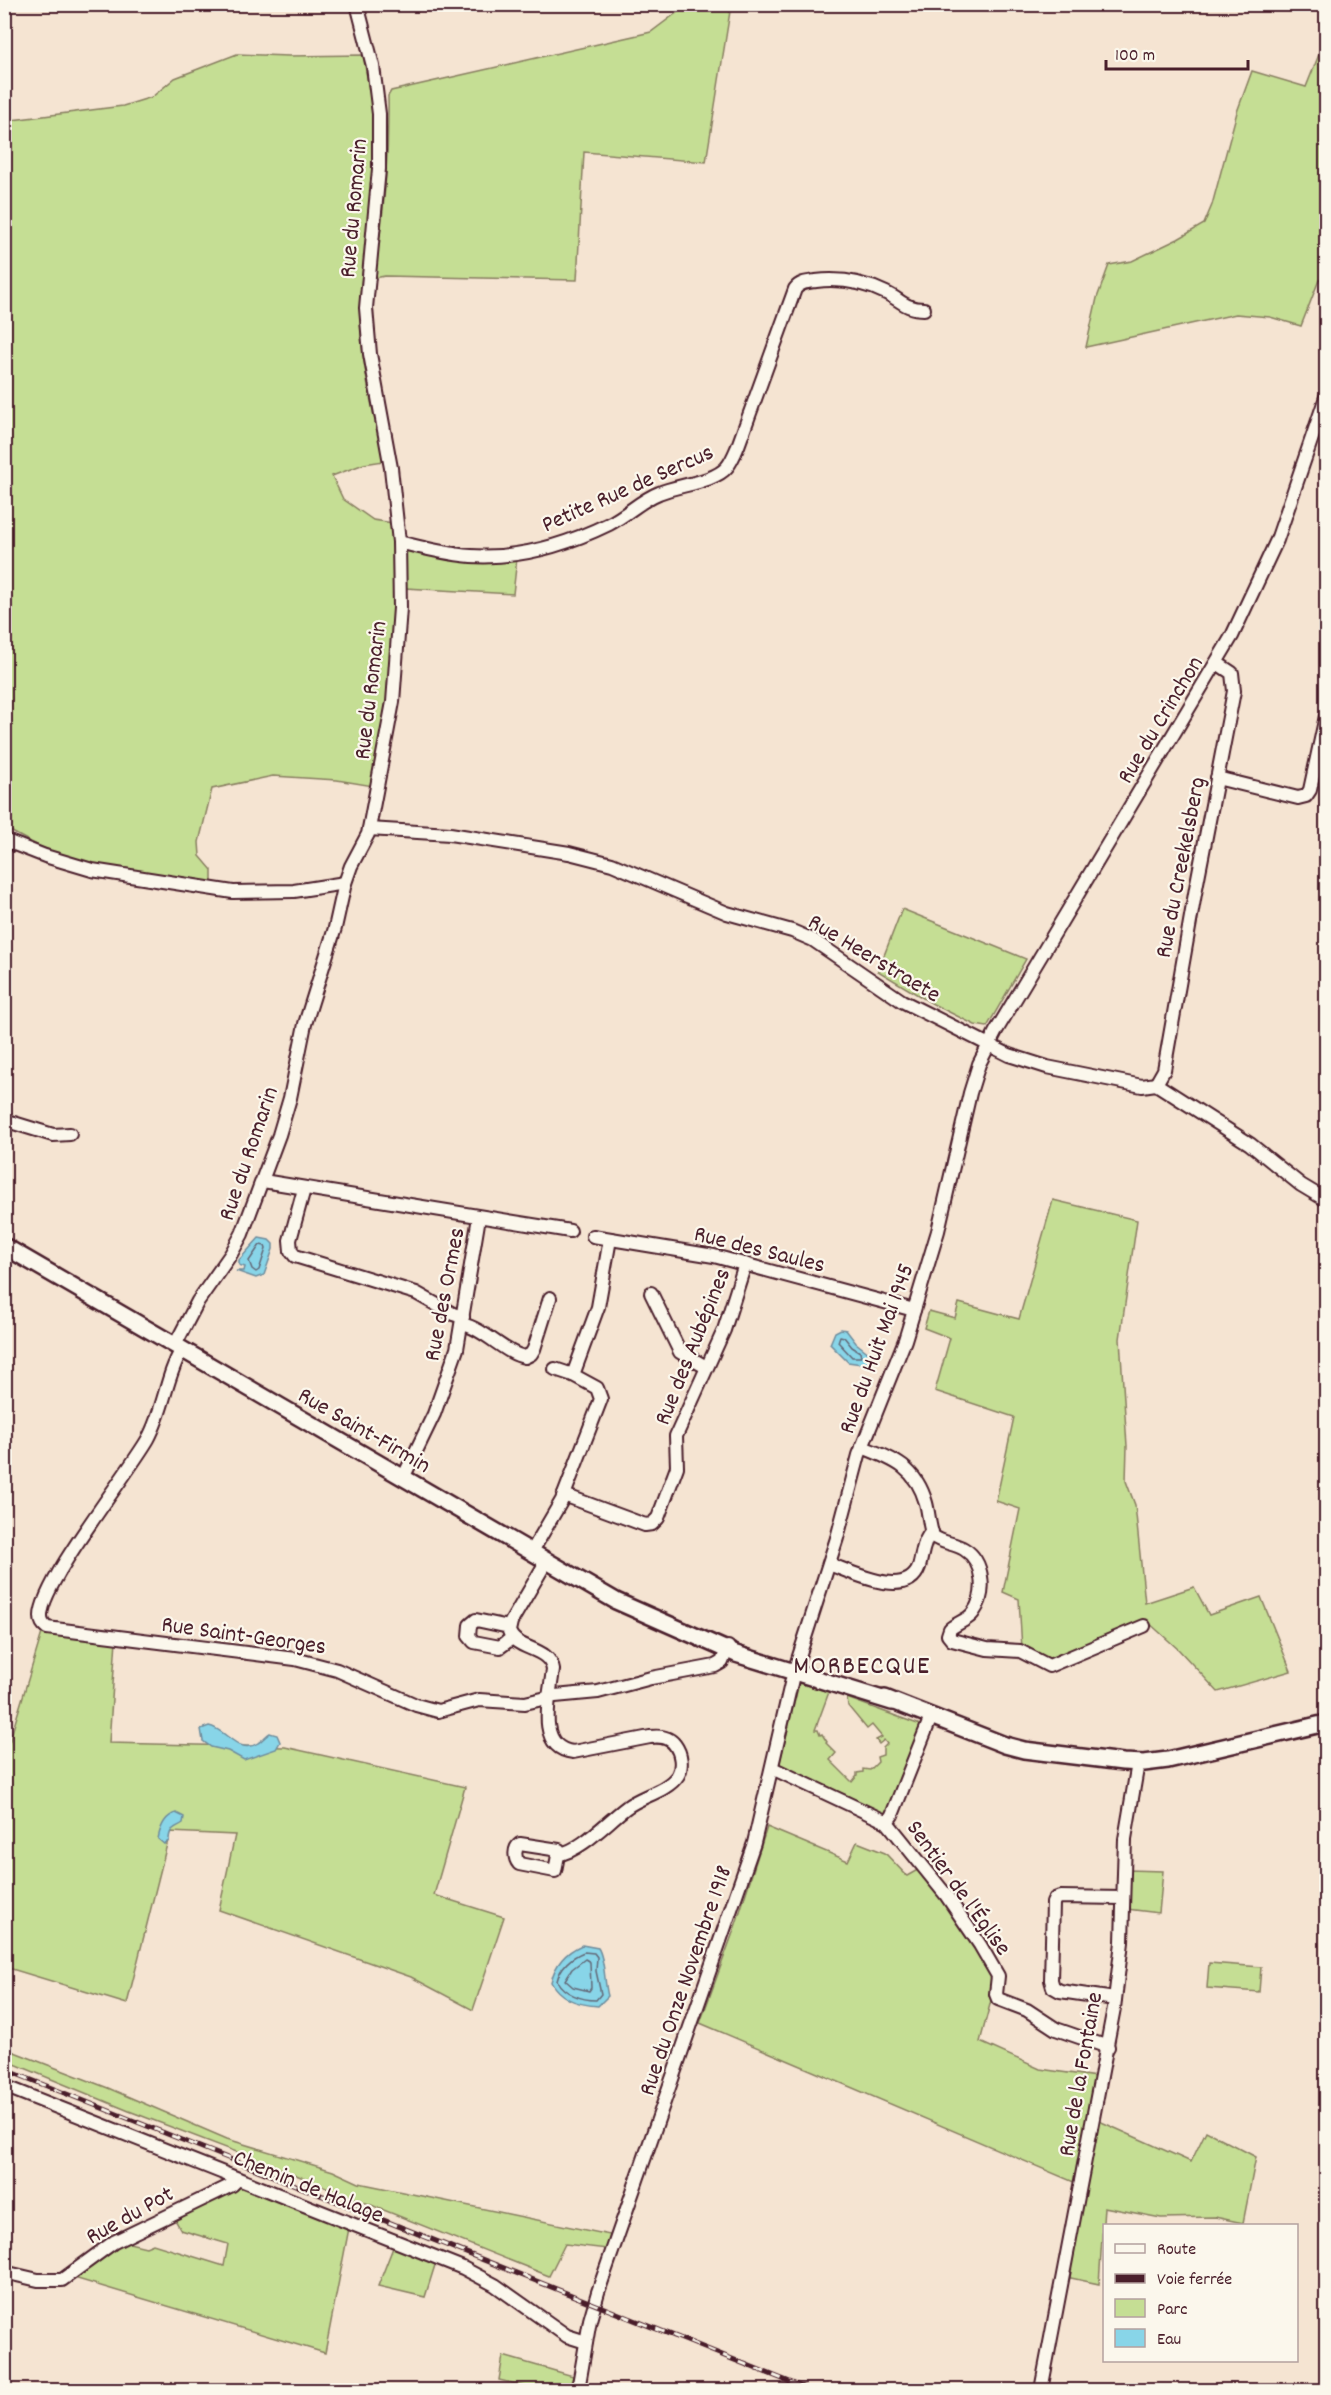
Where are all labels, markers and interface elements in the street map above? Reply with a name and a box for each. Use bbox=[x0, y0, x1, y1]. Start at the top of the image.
scale bar bbox=[1106, 33, 1248, 71]
text: 100 m bbox=[1115, 44, 1155, 69]
street label: Rue du Romarin bbox=[332, 137, 378, 279]
street label: Petite Rue de Sercus bbox=[537, 437, 720, 543]
street label: Rue du Romarin bbox=[347, 619, 397, 762]
street label: Rue du Crinchon bbox=[1110, 650, 1213, 791]
street label: Rue du Creekelsberg bbox=[1148, 774, 1216, 961]
street label: Rue Heerstraete bbox=[801, 907, 946, 1013]
street label: Rue du Romarin bbox=[211, 1082, 289, 1226]
street label: Rue des Saules bbox=[690, 1218, 828, 1284]
street label: Rue des Ormes bbox=[416, 1225, 476, 1364]
street label: Rue du Huit Mai 1945 bbox=[831, 1259, 924, 1439]
street label: Rue des Aubépines bbox=[647, 1263, 741, 1431]
street label: Rue Saint-Firmin bbox=[291, 1380, 436, 1483]
street label: Rue Saint-Georges bbox=[159, 1609, 328, 1665]
district label: MORBECQUE bbox=[793, 1648, 931, 1687]
street label: Sentier de l'Église bbox=[897, 1814, 1018, 1964]
street label: Rue du Onze Novembre 1918 bbox=[631, 1861, 742, 2101]
street label: Rue de la Fontaine bbox=[1051, 1990, 1113, 2159]
street label: Chemin de Halage bbox=[227, 2142, 388, 2233]
street label: Rue du Pot bbox=[80, 2179, 181, 2255]
legend bbox=[1103, 2224, 1298, 2362]
text: Route bbox=[1157, 2238, 1196, 2263]
text: Voie ferrée bbox=[1157, 2268, 1232, 2293]
text: Parc bbox=[1157, 2298, 1188, 2323]
text: Eau bbox=[1157, 2328, 1181, 2353]

